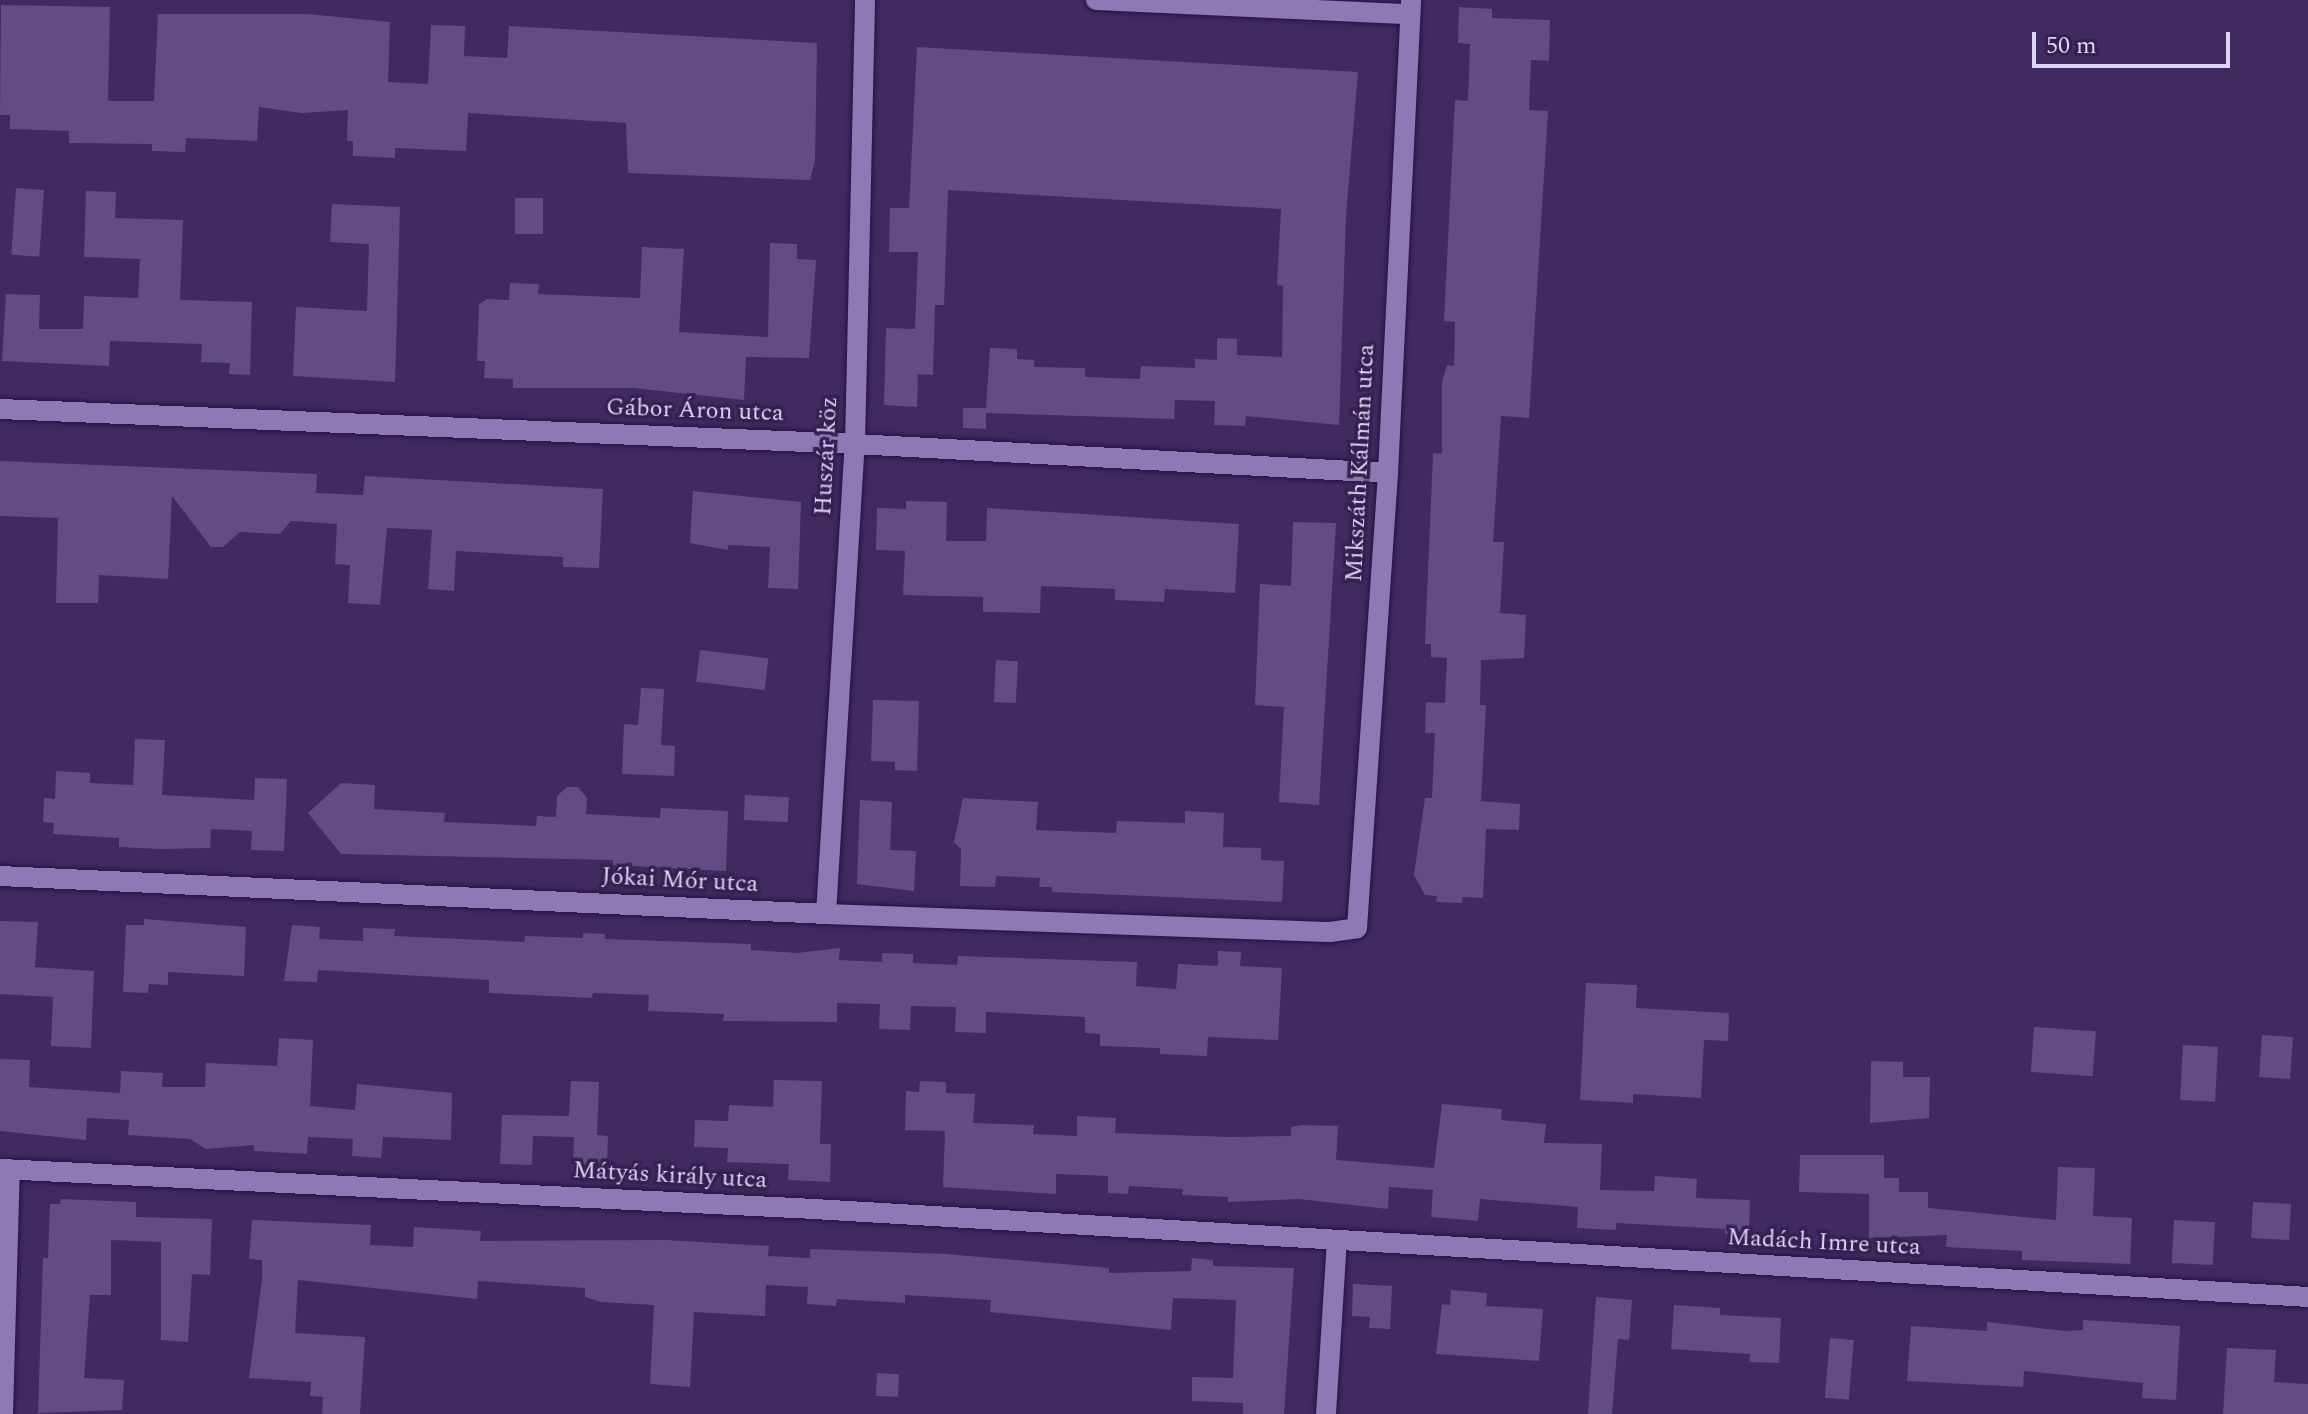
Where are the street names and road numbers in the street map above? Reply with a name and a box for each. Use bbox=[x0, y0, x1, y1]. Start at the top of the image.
street label: Mikszáth Kálmán utca bbox=[1340, 343, 1382, 583]
street label: Gábor Áron utca bbox=[606, 394, 784, 428]
street label: Huszár köz bbox=[810, 396, 844, 516]
street label: Jókai Mór utca bbox=[601, 863, 759, 899]
street label: Mátyás király utca bbox=[572, 1157, 768, 1195]
street label: Madách Imre utca bbox=[1727, 1224, 1921, 1262]

